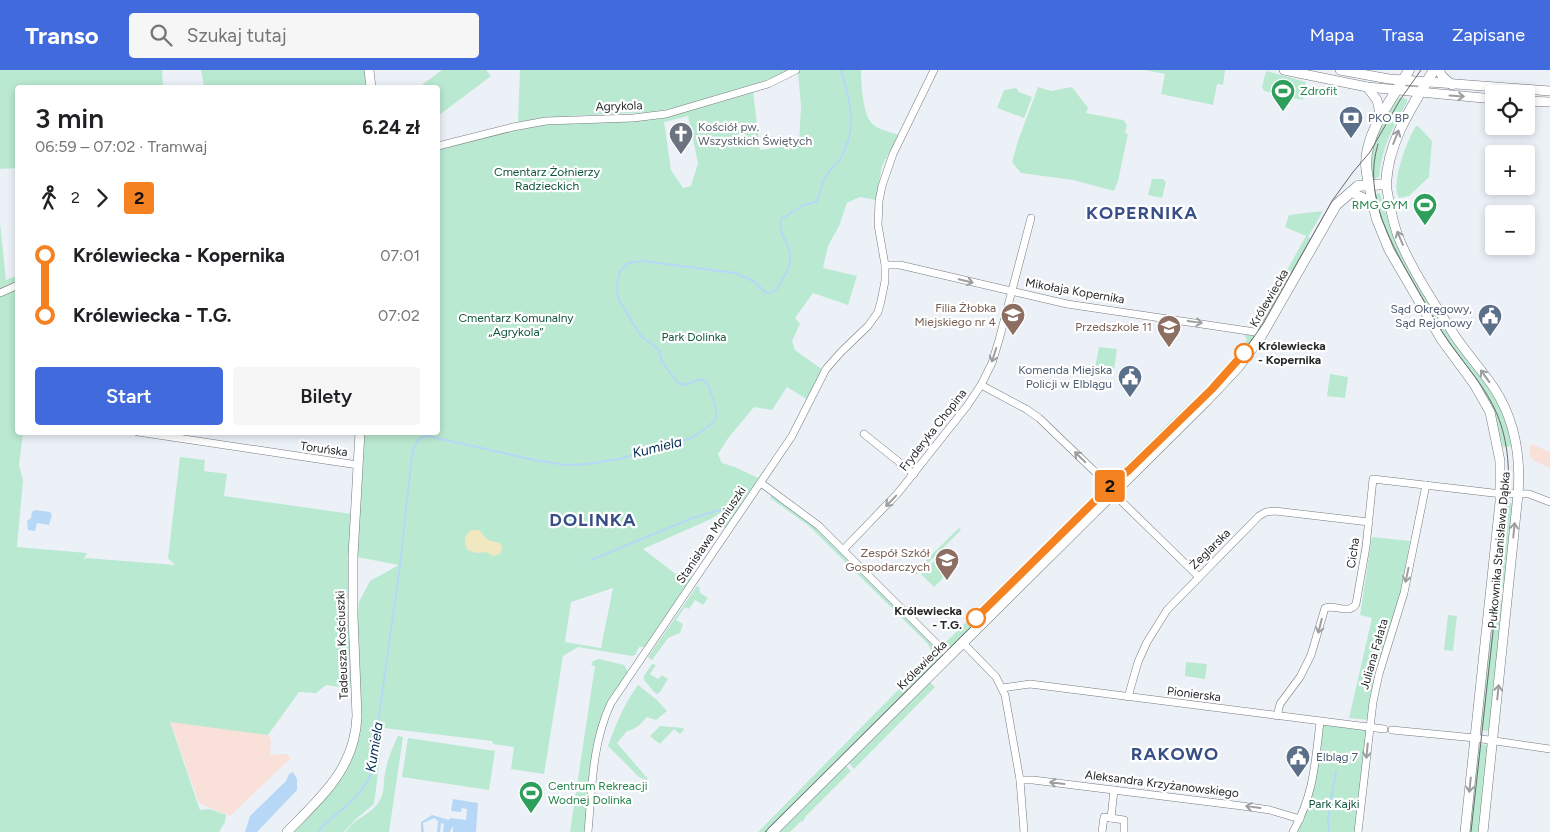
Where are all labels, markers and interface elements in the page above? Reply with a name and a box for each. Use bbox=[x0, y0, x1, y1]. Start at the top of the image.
search box bbox=[129, 13, 479, 58]
text: Transo bbox=[25, 21, 99, 50]
icon: search bbox=[147, 21, 175, 49]
text: Szukaj tutaj bbox=[187, 24, 287, 47]
text: Mapa bbox=[1310, 24, 1354, 46]
text: Trasa bbox=[1382, 24, 1424, 46]
text: Zapisane bbox=[1452, 24, 1525, 46]
sports icon: Zdrofit bbox=[1270, 78, 1296, 112]
place label: Zdrofit bbox=[1300, 84, 1338, 98]
map controls bbox=[1485, 85, 1535, 255]
button: locate bbox=[1485, 85, 1535, 135]
one-way arrow bbox=[1449, 91, 1465, 101]
street label: Agrykola bbox=[595, 98, 643, 114]
text: 3 min bbox=[35, 101, 104, 135]
bank icon: PKO BP bbox=[1338, 105, 1364, 139]
place label: PKO BP bbox=[1368, 111, 1409, 125]
text: 6.24 zł bbox=[362, 116, 420, 139]
place label: Kościół pw. Wszystkich Świętych bbox=[698, 120, 812, 148]
church icon: Kościół pw. Wszystkich Świętych bbox=[668, 121, 694, 155]
one-way arrow bbox=[1392, 130, 1402, 145]
text: 06:59 – 07:02 · Tramwaj bbox=[35, 137, 207, 156]
button: + bbox=[1485, 145, 1535, 195]
park label: Cmentarz Żołnierzy Radzieckich bbox=[494, 165, 601, 193]
icon: walk bbox=[35, 184, 63, 212]
icon: forward bbox=[88, 184, 116, 212]
text: 2 bbox=[134, 187, 144, 209]
text: 2 bbox=[71, 188, 80, 207]
sports icon: RMG GYM bbox=[1412, 192, 1438, 226]
place label: RMG GYM bbox=[1352, 198, 1408, 212]
district label: KOPERNIKA bbox=[1086, 202, 1198, 224]
button: − bbox=[1485, 205, 1535, 255]
one-way arrow bbox=[1394, 231, 1404, 246]
text: Królewiecka - Kopernika bbox=[73, 244, 285, 267]
text: 07:01 bbox=[380, 246, 420, 265]
street label: Królewiecka bbox=[1247, 267, 1291, 329]
street label: Mikołaja Kopernika bbox=[1024, 275, 1126, 307]
one-way arrow bbox=[958, 277, 974, 286]
place label: Filia Żłobka Miejskiego nr 4 bbox=[914, 301, 997, 329]
school or university icon: Filia Żłobka Miejskiego nr 4 bbox=[1000, 302, 1026, 336]
place label: Sąd Okręgowy, Sąd Rejonowy bbox=[1390, 302, 1473, 330]
public building icon: Sąd Okręgowy, Sąd Rejonowy bbox=[1477, 303, 1503, 337]
text: Królewiecka - T.G. bbox=[73, 304, 232, 327]
text: 07:02 bbox=[378, 306, 420, 325]
park label: Cmentarz Komunalny „Agrykola” bbox=[458, 311, 574, 339]
school or university icon: Przedszkole 11 bbox=[1156, 314, 1182, 348]
one-way arrow bbox=[1186, 318, 1202, 328]
place label: Przedszkole 11 bbox=[1075, 320, 1152, 334]
park label: Park Dolinka bbox=[662, 330, 726, 344]
place label: Królewiecka - Kopernika bbox=[1258, 339, 1326, 367]
marker: Królewiecka - Kopernika bbox=[1234, 343, 1254, 363]
one-way arrow bbox=[989, 347, 998, 362]
place label: Komenda Miejska Policji w Elblągu bbox=[1018, 363, 1112, 391]
public building icon: Komenda Miejska Policji w Elblągu bbox=[1117, 364, 1143, 398]
button: Start bbox=[35, 367, 223, 425]
button: Bilety bbox=[233, 367, 420, 425]
one-way arrow bbox=[1480, 369, 1490, 383]
street label: Fryderyka Chopina bbox=[897, 386, 969, 474]
water label: Kumiela bbox=[631, 433, 684, 462]
street label: Toruńska bbox=[299, 439, 349, 459]
one-way arrow bbox=[1074, 451, 1087, 463]
line badge: 2 bbox=[1094, 470, 1126, 502]
street label: Pułkownika Stanisława Dąbka bbox=[1485, 471, 1513, 629]
text: 2 bbox=[1105, 475, 1115, 497]
street label: Stanisława Moniuszki bbox=[673, 484, 749, 586]
one-way arrow bbox=[884, 495, 897, 507]
district label: DOLINKA bbox=[549, 509, 637, 531]
one-way arrow bbox=[1510, 523, 1519, 539]
street label: Żeglarska bbox=[1187, 526, 1233, 572]
street label: Cicha bbox=[1344, 537, 1362, 569]
place label: Zespół Szkół Gospodarczych bbox=[845, 546, 931, 574]
school or university icon: Zespół Szkół Gospodarczych bbox=[934, 547, 960, 581]
one-way arrow bbox=[1402, 567, 1412, 583]
street label: Tadeusza Kościuszki bbox=[333, 590, 351, 700]
place label: Królewiecka - T.G. bbox=[894, 604, 962, 632]
marker: Królewiecka - T.G. bbox=[966, 608, 986, 628]
street label: Juliana Fałata bbox=[1357, 617, 1391, 691]
one-way arrow bbox=[1315, 618, 1324, 634]
street label: Królewiecka bbox=[894, 637, 950, 693]
street label: Pionierska bbox=[1166, 684, 1222, 704]
one-way arrow bbox=[1493, 684, 1502, 700]
water label: Kumiela bbox=[362, 721, 387, 773]
district label: RAKOWO bbox=[1131, 743, 1219, 765]
one-way arrow bbox=[1362, 743, 1372, 759]
public building icon: Elbląg 7 bbox=[1285, 744, 1311, 778]
place label: Elbląg 7 bbox=[1316, 750, 1359, 764]
street label: Aleksandra Krzyżanowskiego bbox=[1084, 768, 1240, 800]
one-way arrow bbox=[1465, 776, 1475, 792]
one-way arrow bbox=[1049, 778, 1065, 788]
place label: Centrum Rekreacji Wodnej Dolinka bbox=[548, 779, 647, 807]
sports icon: Centrum Rekreacji Wodnej Dolinka bbox=[518, 780, 544, 814]
park label: Park Kajki bbox=[1309, 797, 1359, 811]
one-way arrow bbox=[1245, 802, 1261, 812]

